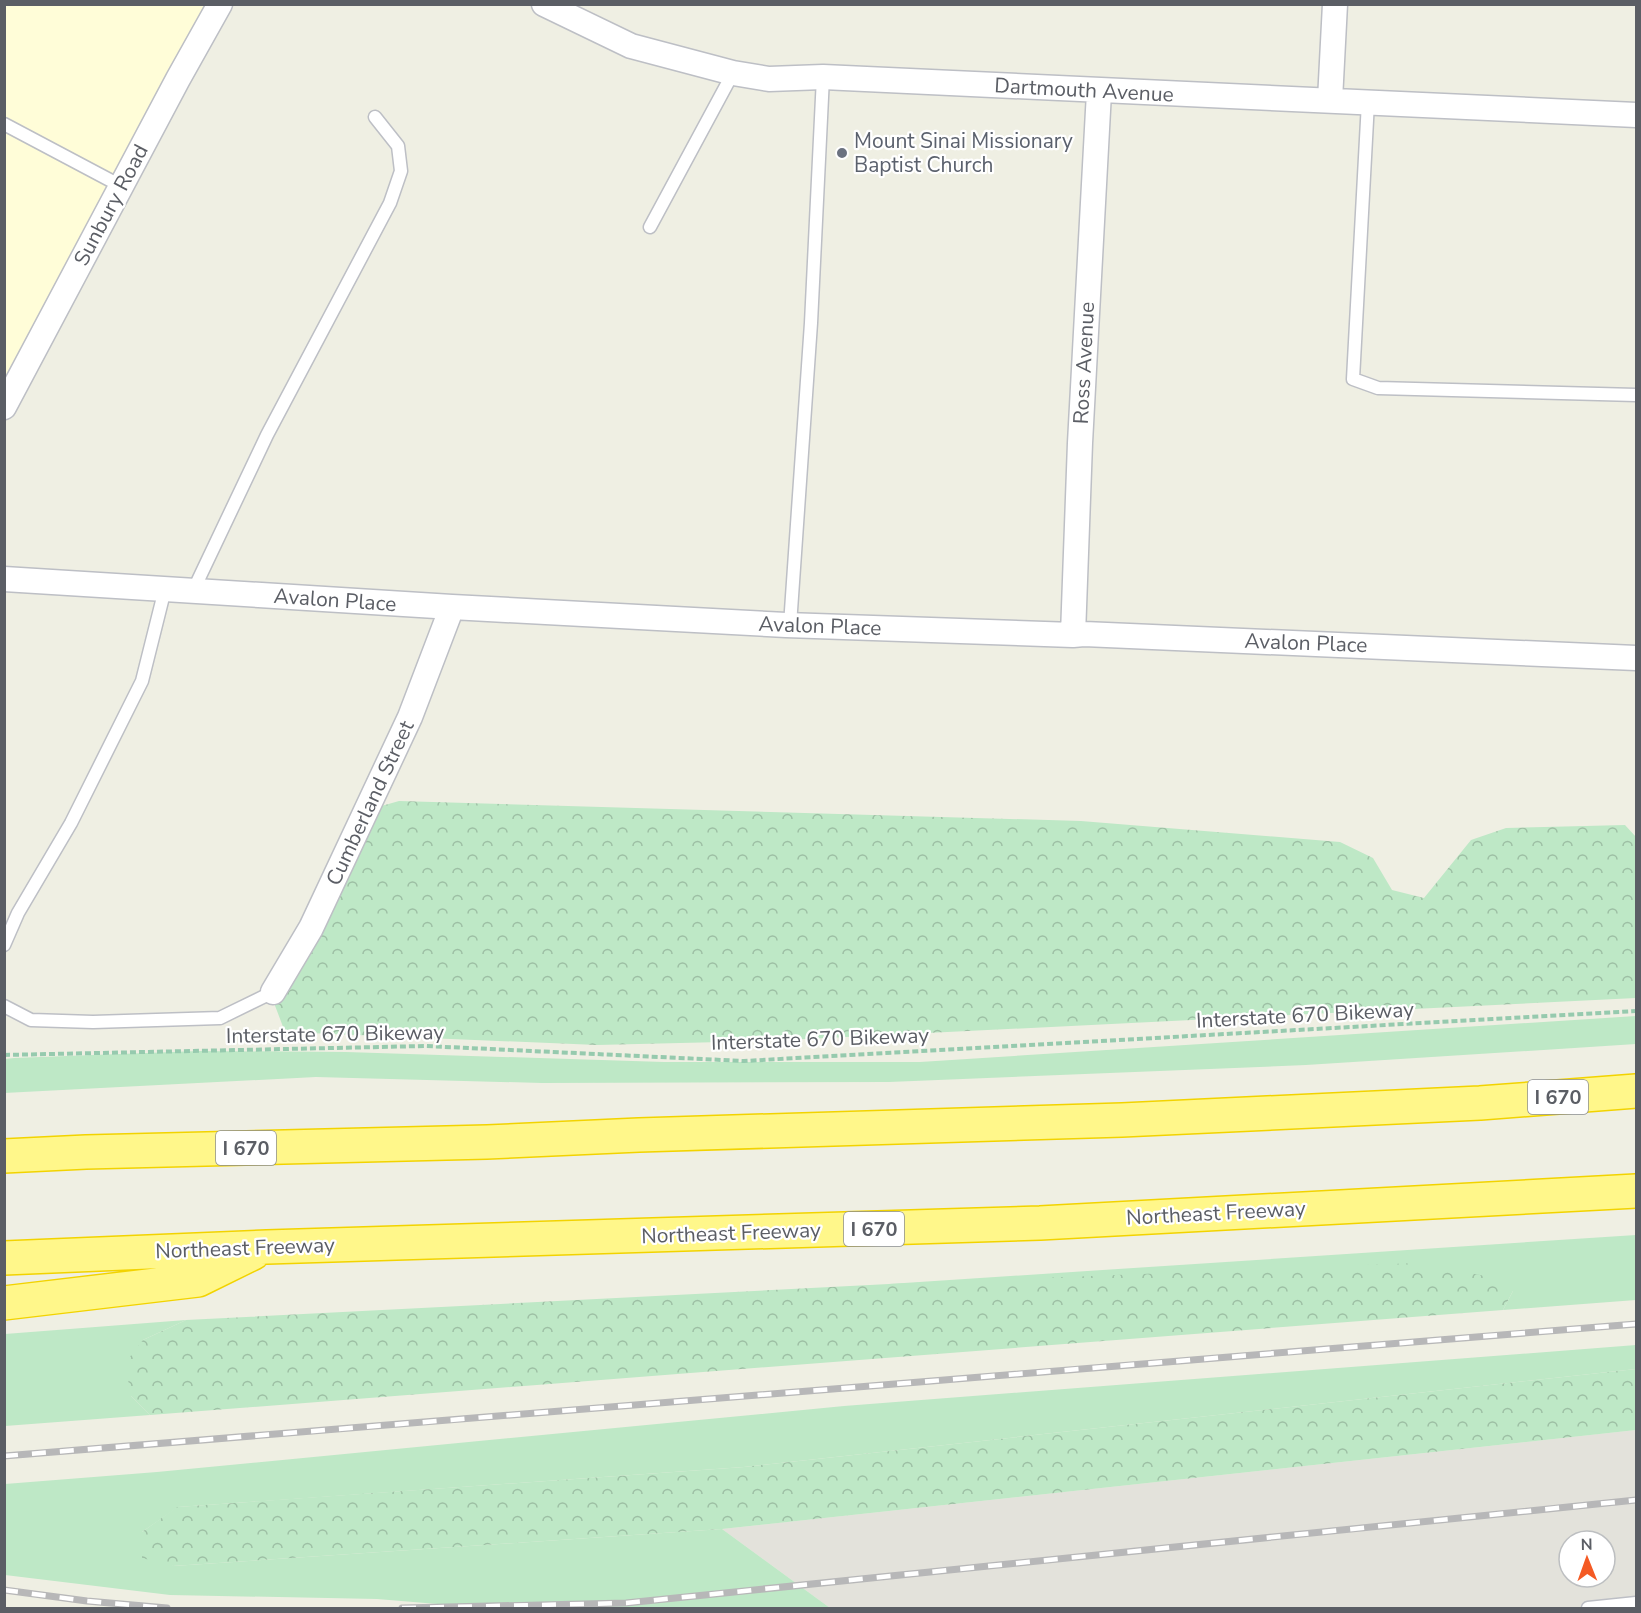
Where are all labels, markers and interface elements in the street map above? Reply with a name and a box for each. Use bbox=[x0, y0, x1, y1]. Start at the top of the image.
street label: Dartmouth Avenue bbox=[994, 71, 1174, 109]
place label: Mount Sinai Missionary Baptist Church bbox=[854, 127, 1073, 179]
street label: Sunbury Road bbox=[67, 139, 155, 271]
marker: Mount Sinai Missionary Baptist Church bbox=[835, 146, 849, 160]
street label: Ross Avenue bbox=[1067, 301, 1101, 425]
street label: Avalon Place bbox=[273, 582, 397, 618]
street label: Avalon Place bbox=[758, 610, 882, 642]
street label: Avalon Place bbox=[1244, 627, 1368, 659]
street label: Cumberland Street bbox=[320, 715, 421, 890]
street label: Interstate 670 Bikeway bbox=[1195, 995, 1415, 1035]
street label: Interstate 670 Bikeway bbox=[226, 1018, 445, 1050]
street label: Interstate 670 Bikeway bbox=[710, 1021, 930, 1057]
road number: I 670 bbox=[1528, 1080, 1588, 1114]
road number: I 670 bbox=[216, 1131, 276, 1165]
street label: Northeast Freeway bbox=[1125, 1194, 1307, 1232]
road number: I 670 bbox=[844, 1212, 904, 1246]
street label: Northeast Freeway bbox=[641, 1216, 822, 1250]
street label: Northeast Freeway bbox=[155, 1231, 336, 1265]
north arrow bbox=[1557, 1529, 1617, 1589]
text: N bbox=[1581, 1534, 1593, 1556]

